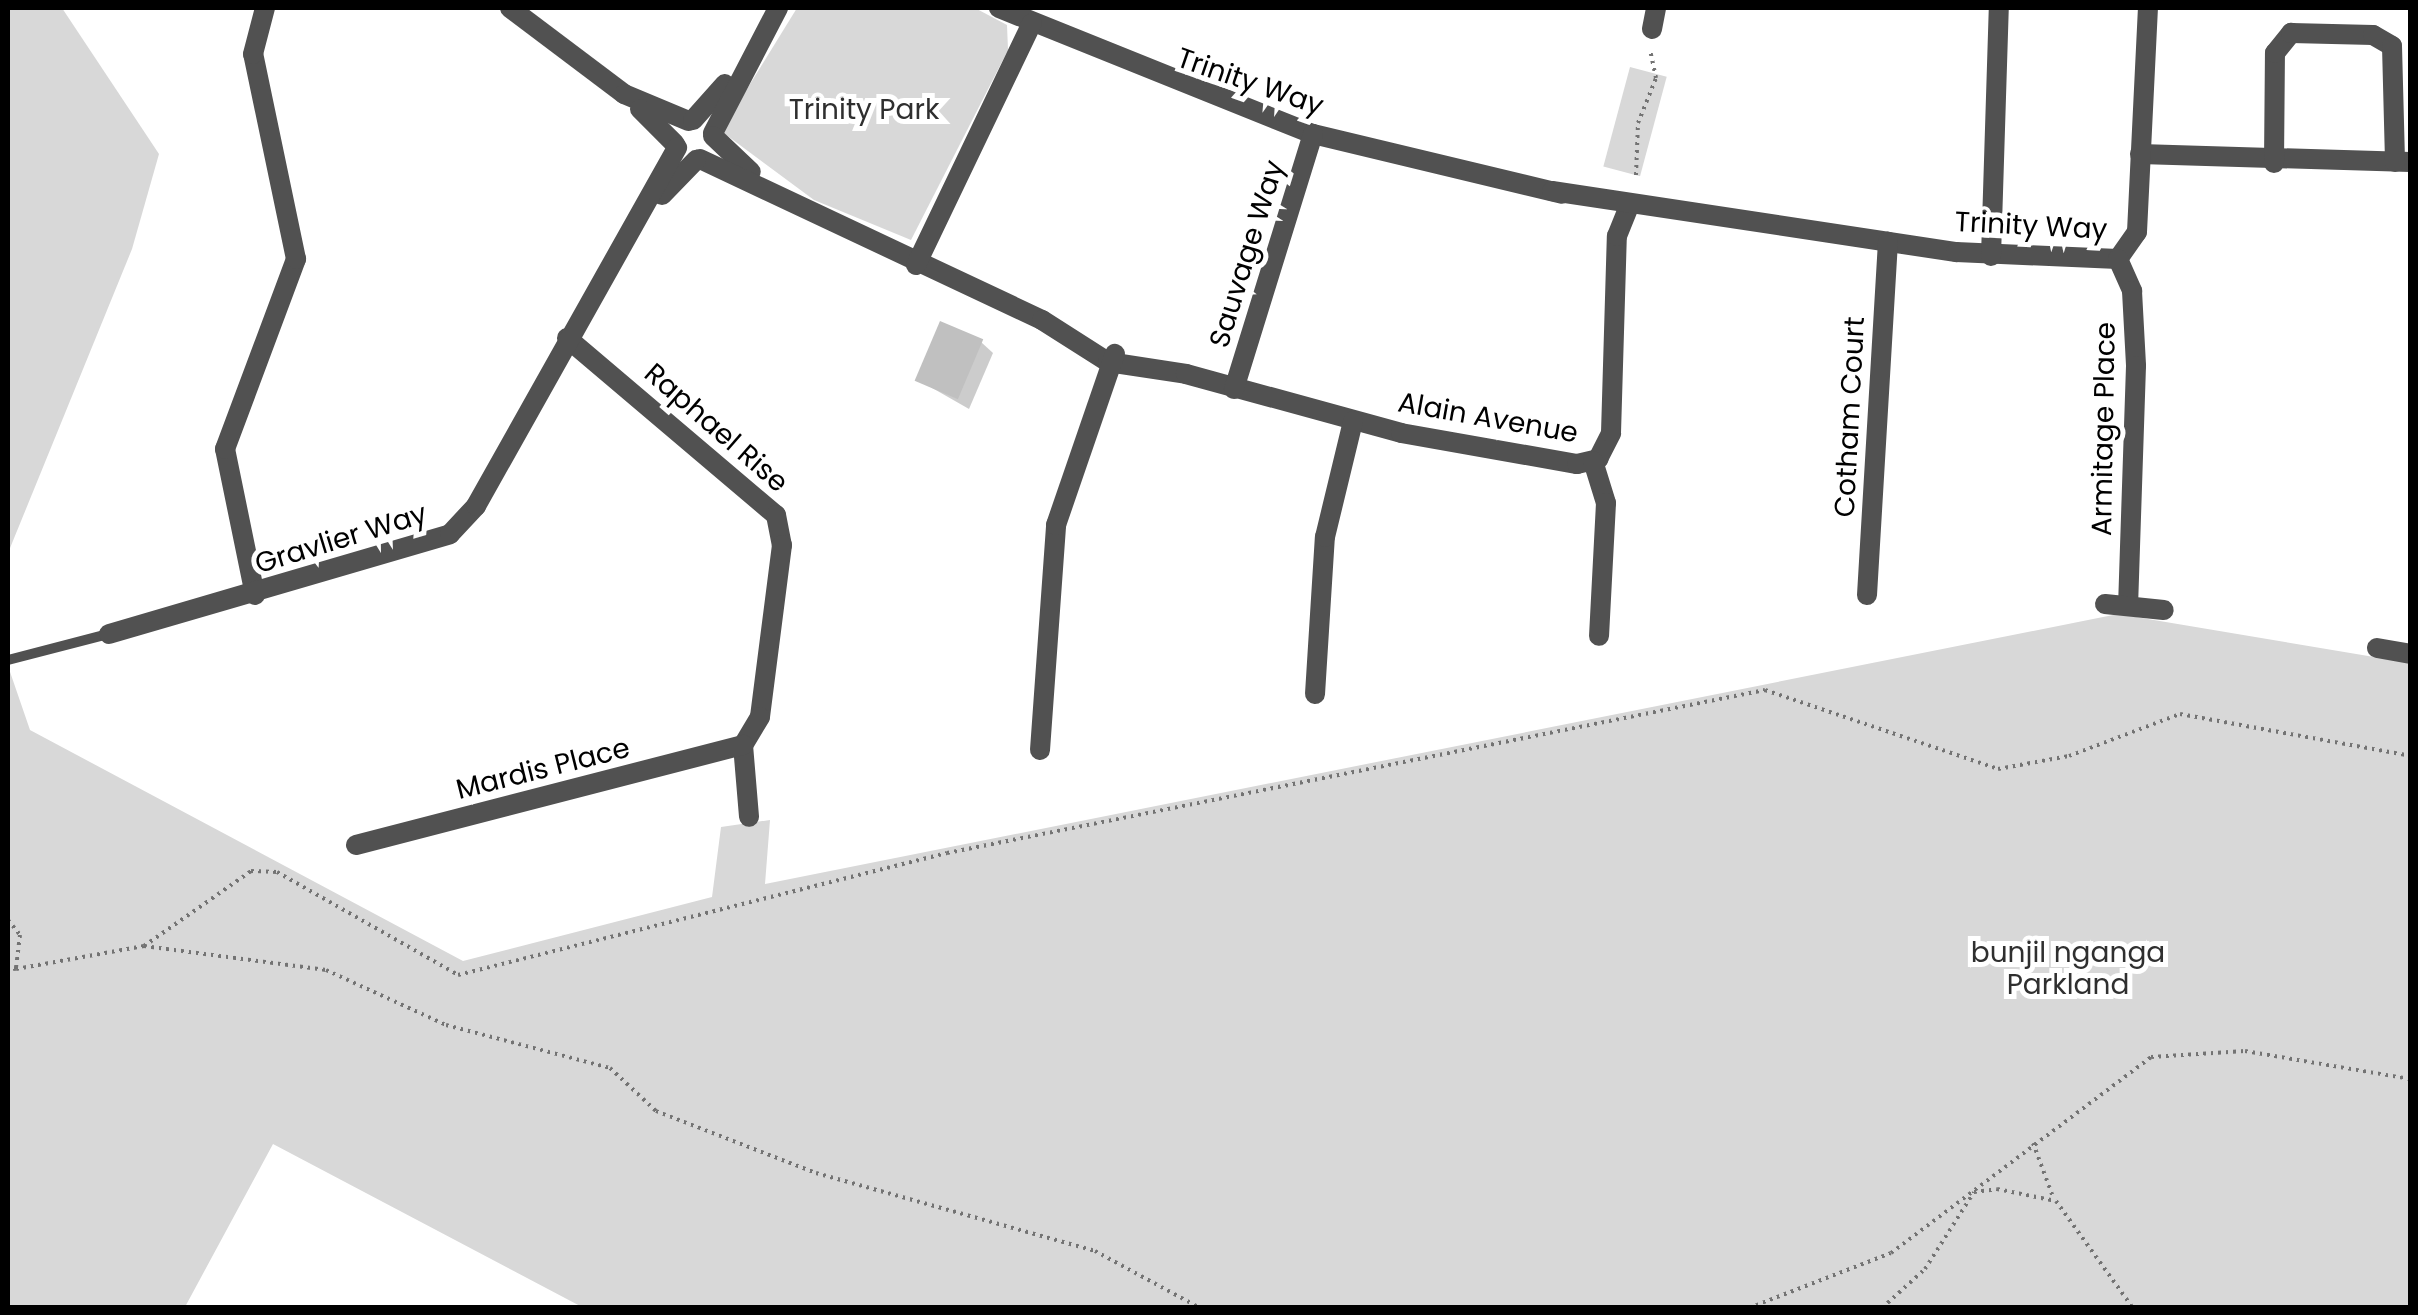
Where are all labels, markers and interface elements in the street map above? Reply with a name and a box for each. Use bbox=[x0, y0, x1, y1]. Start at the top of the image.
street label: Trinity Way bbox=[1172, 41, 1328, 123]
park label: Trinity Park bbox=[789, 93, 939, 127]
street label: Sauvage Way bbox=[1203, 156, 1291, 352]
street label: Trinity Way bbox=[1954, 205, 2108, 247]
street label: Cotham Court bbox=[1828, 316, 1872, 518]
street label: Armitage Place bbox=[2085, 322, 2123, 536]
street label: Raphael Rise bbox=[637, 356, 795, 500]
street label: Alain Avenue bbox=[1395, 386, 1581, 450]
street label: Gravlier Way bbox=[251, 497, 431, 581]
street label: Mardis Place bbox=[453, 731, 633, 807]
park label: bunjil nganga Parkland bbox=[1971, 936, 2165, 1002]

